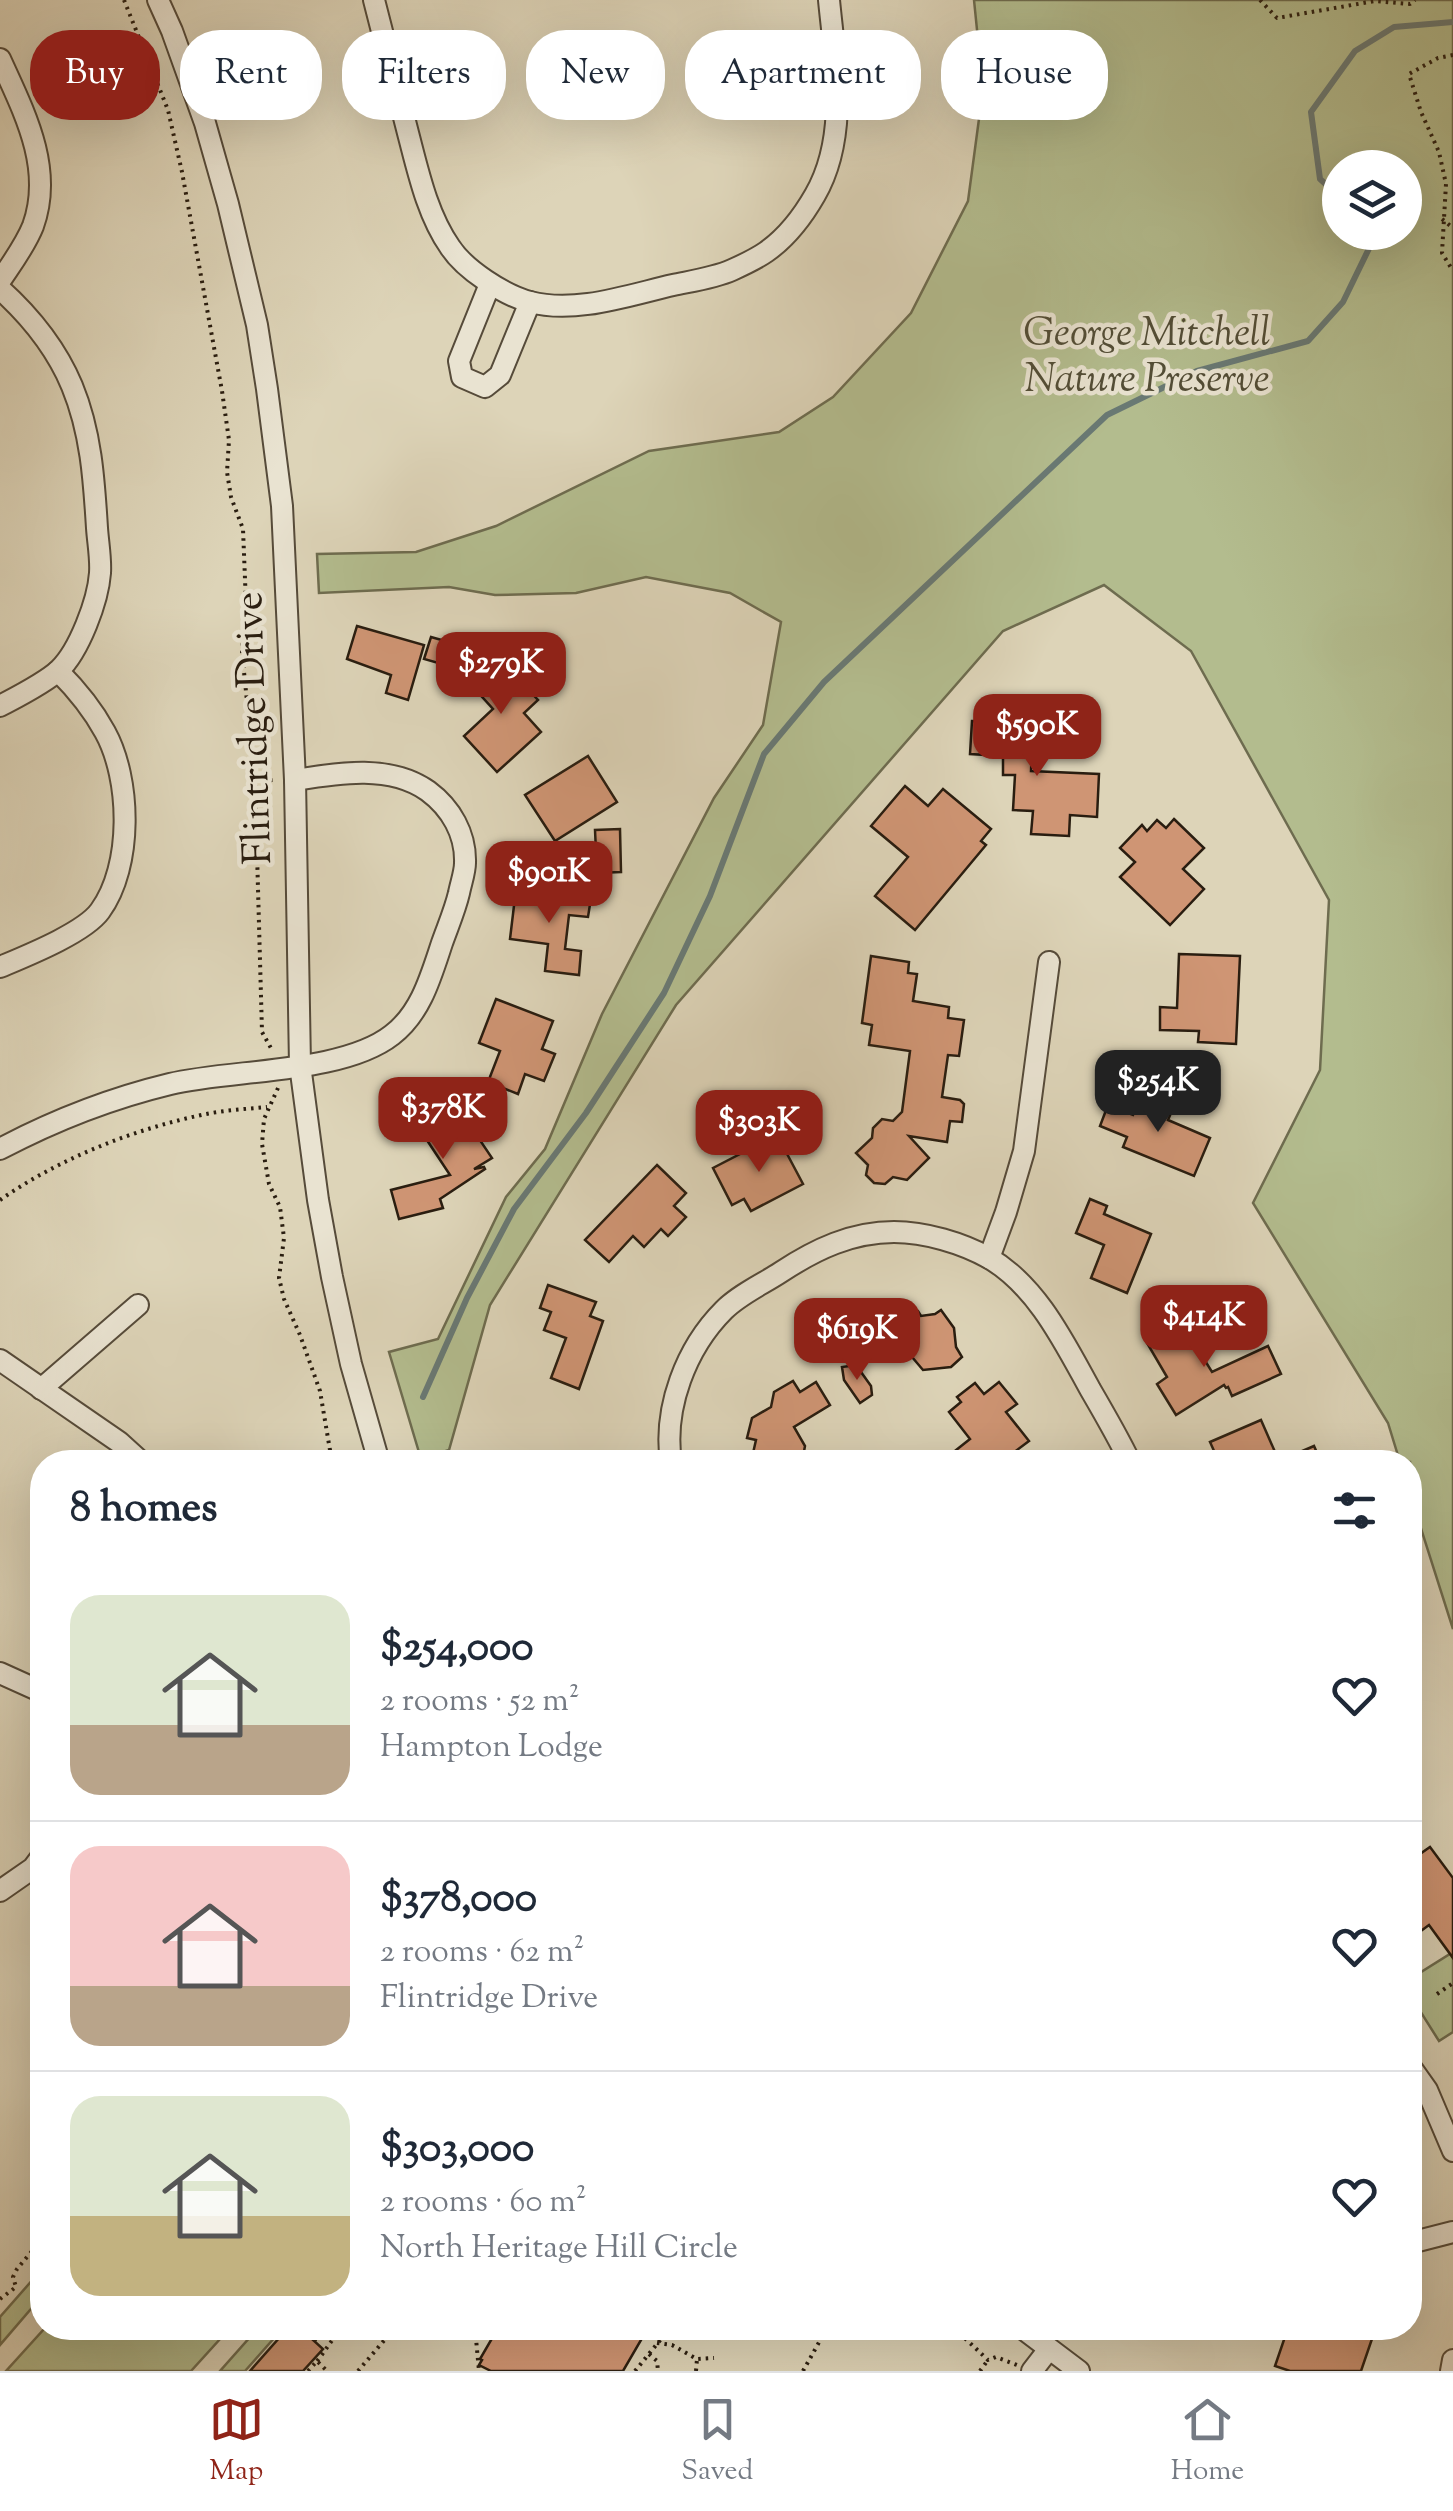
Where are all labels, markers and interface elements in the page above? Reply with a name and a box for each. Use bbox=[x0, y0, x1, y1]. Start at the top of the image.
chip: Buy bbox=[30, 30, 160, 120]
chip: Rent bbox=[180, 30, 322, 120]
chip: Filters bbox=[342, 30, 506, 120]
chip: New bbox=[526, 30, 665, 120]
chip: Apartment bbox=[685, 30, 921, 120]
chip: House bbox=[941, 30, 1108, 120]
map controls bbox=[1322, 150, 1422, 250]
button: layers bbox=[1322, 150, 1422, 250]
park label: George Mitchell Nature Preserve bbox=[1023, 307, 1271, 410]
street label: Flintridge Drive bbox=[223, 591, 289, 865]
pin: $279K bbox=[431, 632, 571, 717]
text: $279K bbox=[458, 641, 544, 687]
pin: $590K bbox=[967, 694, 1107, 779]
text: $590K bbox=[995, 703, 1079, 749]
pin: $901K bbox=[479, 841, 619, 926]
text: $901K bbox=[507, 850, 591, 896]
pin: $254K bbox=[1088, 1050, 1228, 1135]
text: $254K bbox=[1117, 1059, 1199, 1105]
pin: $378K bbox=[373, 1077, 513, 1162]
text: $378K bbox=[400, 1086, 486, 1132]
pin: $303K bbox=[689, 1090, 829, 1175]
text: $303K bbox=[718, 1099, 800, 1145]
pin: $414K bbox=[1134, 1285, 1274, 1370]
text: $414K bbox=[1162, 1294, 1246, 1340]
pin: $619K bbox=[787, 1298, 927, 1383]
text: $619K bbox=[816, 1307, 898, 1353]
text: 8 homes bbox=[70, 1480, 218, 1540]
icon: filters bbox=[1327, 1483, 1382, 1538]
text: $254,000 bbox=[380, 1619, 534, 1679]
icon: home bbox=[150, 1635, 270, 1755]
icon: heart bbox=[1327, 1668, 1382, 1723]
text: 2 rooms · 52 m² bbox=[380, 1679, 580, 1725]
text: Hampton Lodge bbox=[380, 1725, 603, 1771]
text: $378,000 bbox=[380, 1870, 537, 1930]
icon: home bbox=[150, 1886, 270, 2006]
icon: heart bbox=[1327, 1919, 1382, 1974]
text: 2 rooms · 62 m² bbox=[380, 1930, 584, 1976]
text: Flintridge Drive bbox=[380, 1976, 598, 2022]
text: $303,000 bbox=[380, 2120, 534, 2180]
icon: home bbox=[150, 2136, 270, 2256]
icon: heart bbox=[1327, 2169, 1382, 2224]
text: 2 rooms · 60 m² bbox=[380, 2180, 586, 2226]
text: North Heritage Hill Circle bbox=[380, 2226, 738, 2272]
tab: Map bbox=[209, 2392, 264, 2492]
tab: Saved bbox=[681, 2392, 753, 2492]
tab: Home bbox=[1171, 2392, 1244, 2492]

